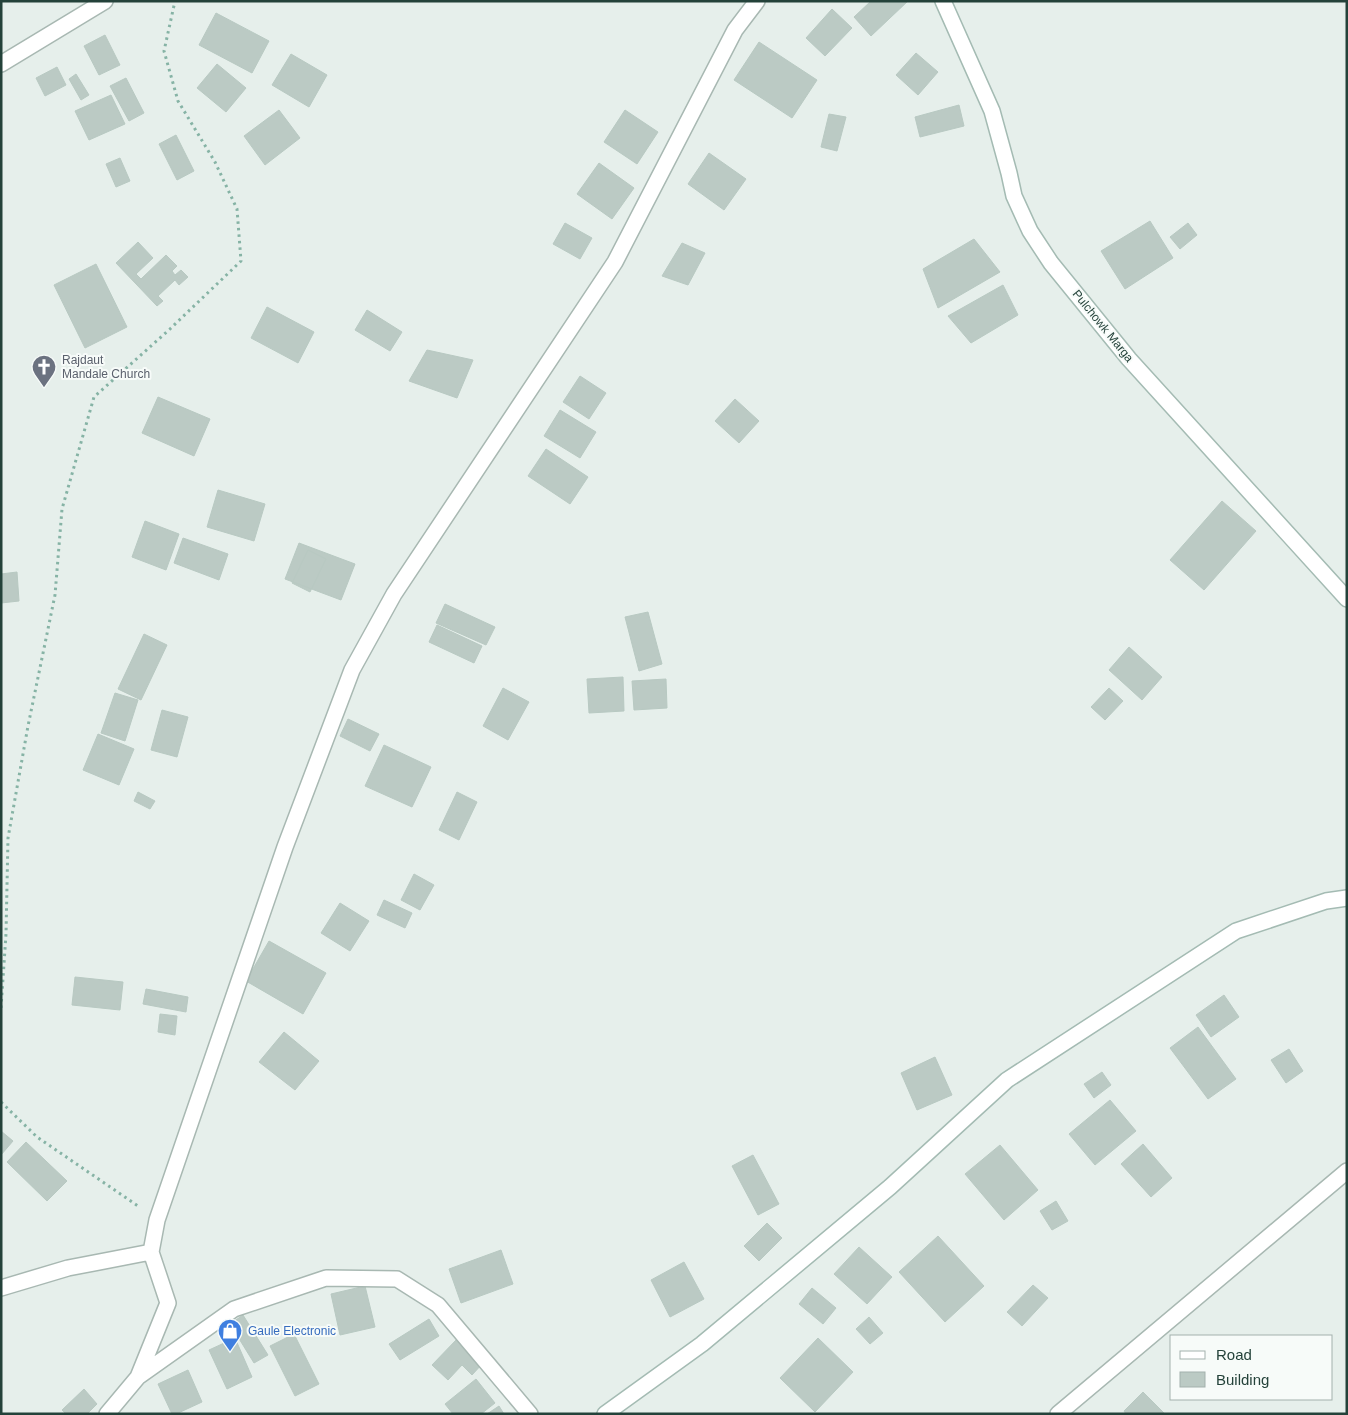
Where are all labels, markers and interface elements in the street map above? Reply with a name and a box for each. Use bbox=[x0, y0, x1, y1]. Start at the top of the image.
street label: Pulchowk Marga bbox=[1070, 287, 1137, 365]
place label: Rajdaut Mandale Church bbox=[62, 353, 150, 381]
church icon: Rajdaut Mandale Church bbox=[31, 354, 57, 388]
shop icon: Gaule Electronic bbox=[217, 1318, 243, 1352]
place label: Gaule Electronic bbox=[248, 1324, 336, 1338]
legend bbox=[1170, 1335, 1333, 1400]
text: Road bbox=[1216, 1346, 1252, 1363]
text: Building bbox=[1216, 1371, 1269, 1388]

